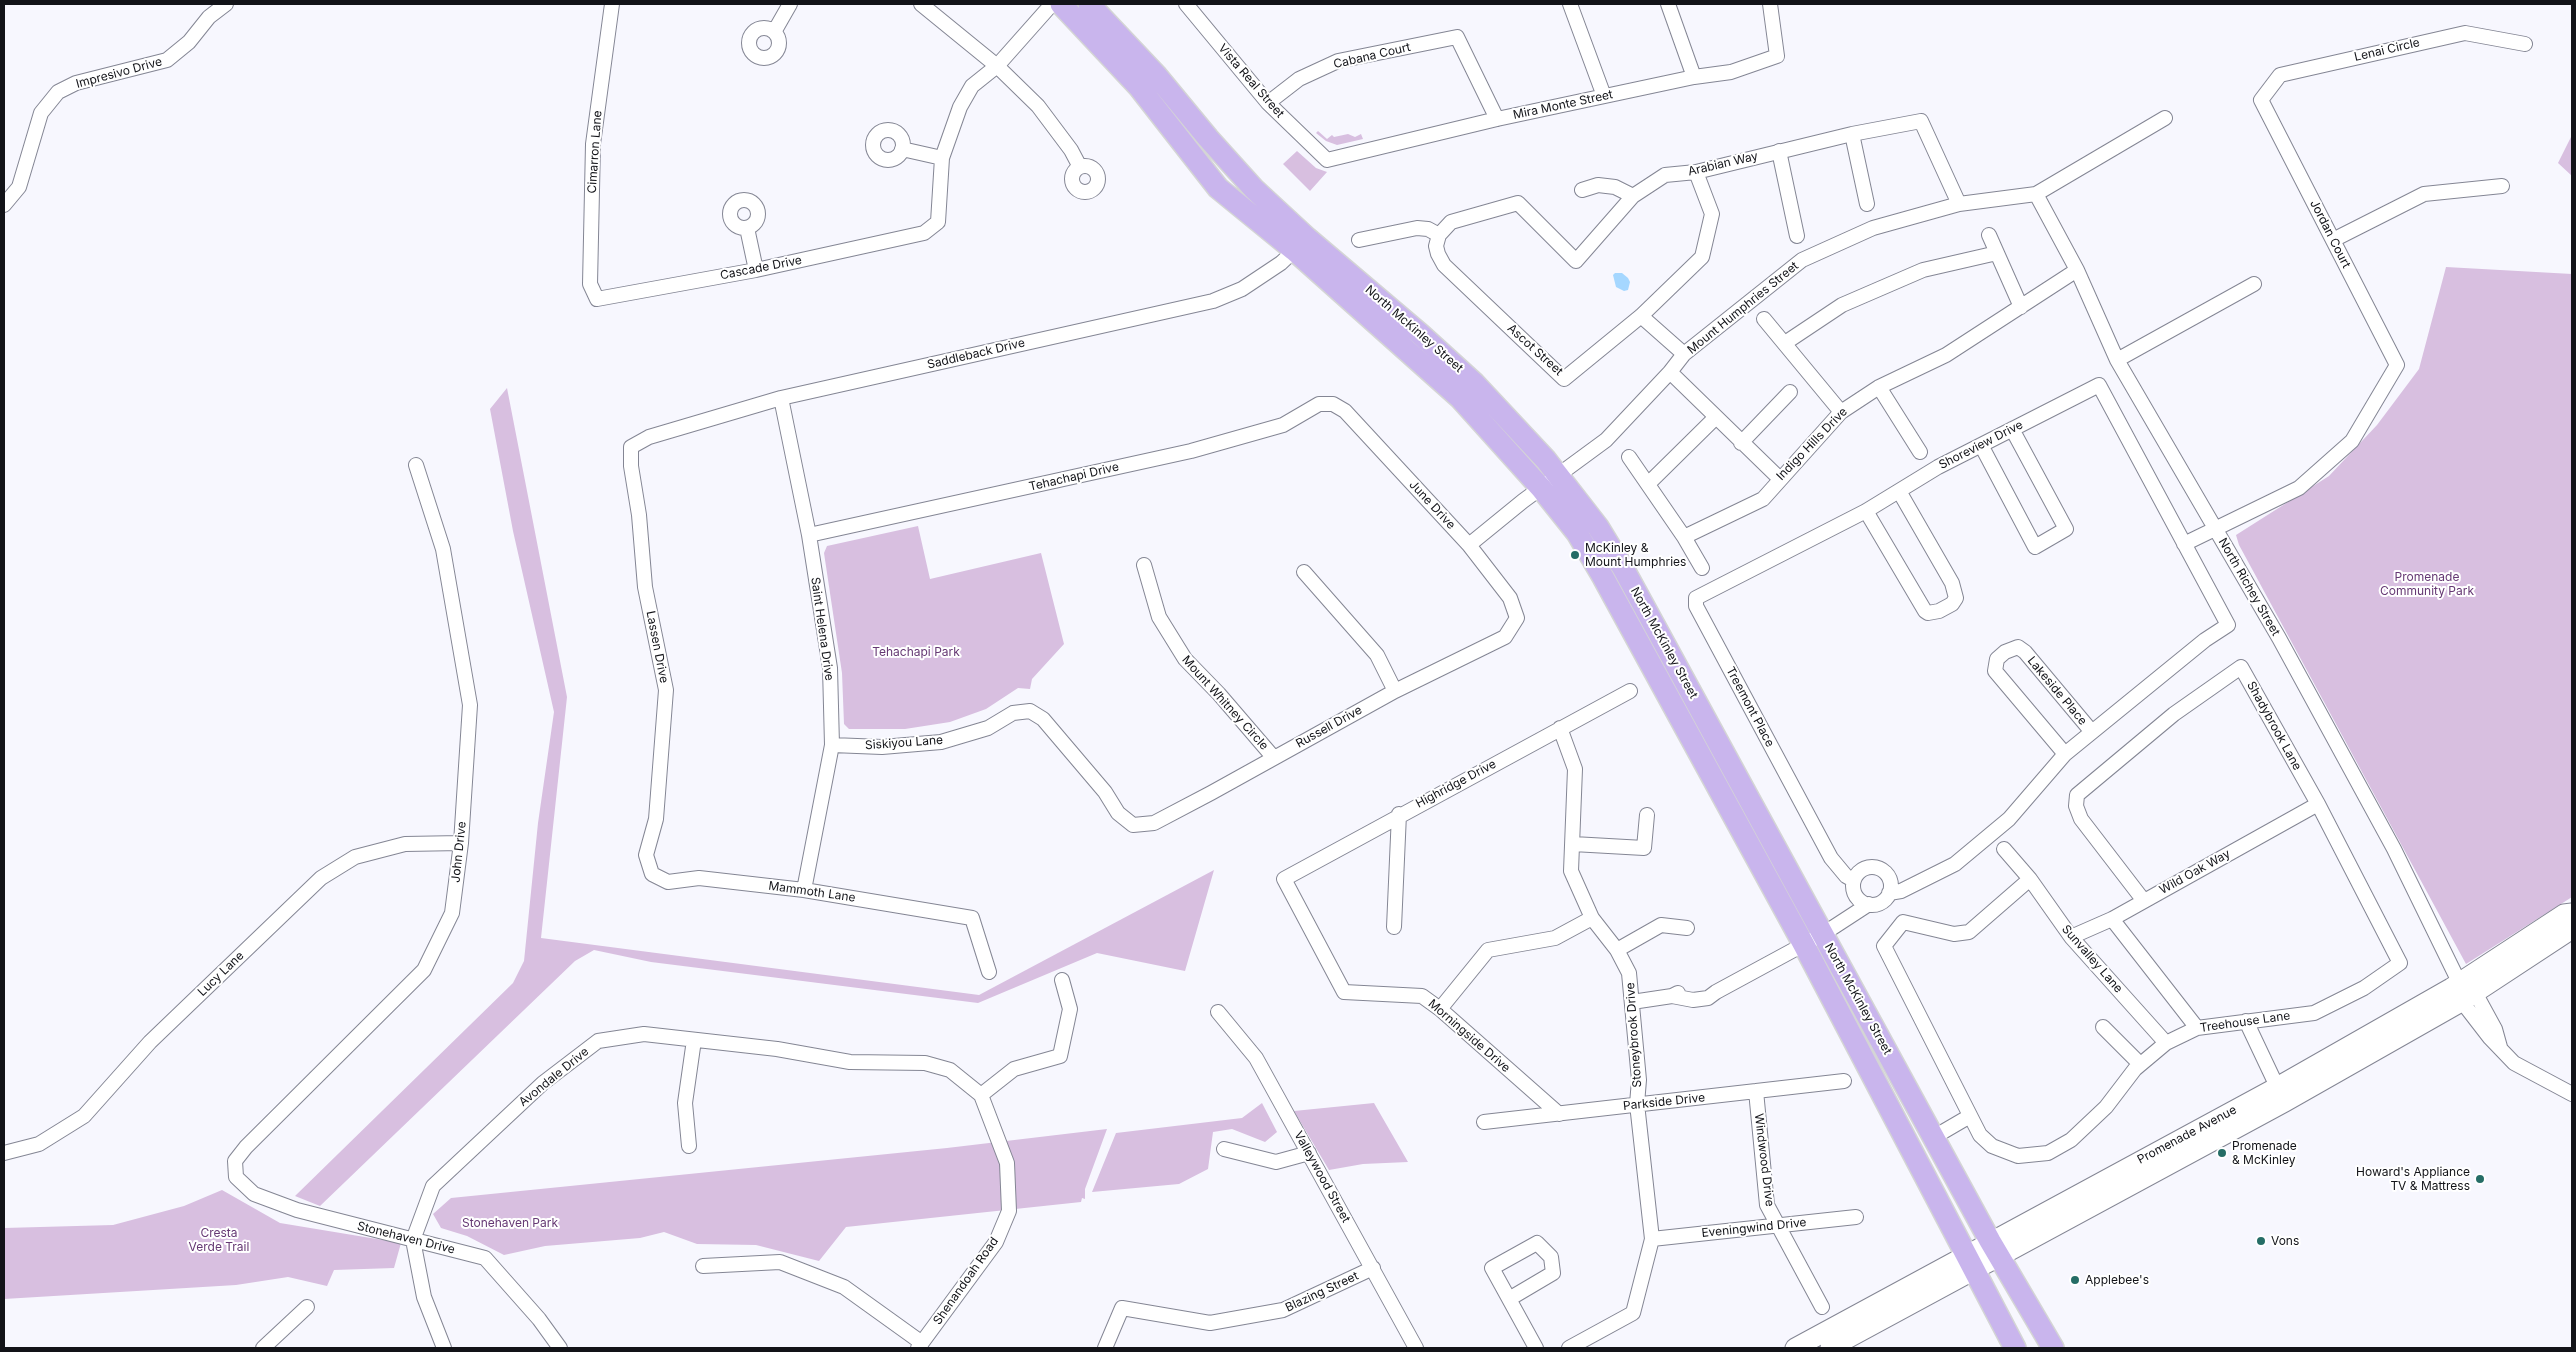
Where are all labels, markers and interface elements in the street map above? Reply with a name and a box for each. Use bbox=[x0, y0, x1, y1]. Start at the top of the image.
street label: Lenai Circle bbox=[2353, 35, 2421, 65]
street label: Cabana Court bbox=[1332, 40, 1412, 72]
street label: Vista Real Street bbox=[1215, 41, 1287, 121]
street label: Impresivo Drive bbox=[74, 55, 164, 91]
street label: Mira Monte Street bbox=[1512, 87, 1614, 123]
street label: Cimarron Lane bbox=[585, 110, 605, 194]
street label: Arabian Way bbox=[1687, 149, 1759, 179]
street label: Jordan Court bbox=[2307, 197, 2353, 271]
street label: Cascade Drive bbox=[719, 253, 803, 283]
street label: Mount Humphries Street bbox=[1685, 259, 1801, 357]
street label: North McKinley Street bbox=[1362, 283, 1466, 375]
street label: Ascot Street bbox=[1504, 321, 1566, 379]
street label: Saddleback Drive bbox=[926, 336, 1026, 372]
street label: Indigo Hills Drive bbox=[1774, 405, 1850, 483]
street label: Shoreview Drive bbox=[1937, 418, 2025, 472]
street label: Tehachapi Drive bbox=[1028, 460, 1120, 494]
street label: June Drive bbox=[1406, 478, 1458, 532]
street label: North Richey Street bbox=[2215, 535, 2283, 639]
place label: McKinley & Mount Humphries bbox=[1585, 541, 1686, 569]
marker: McKinley & Mount Humphries bbox=[1569, 549, 1581, 561]
park label: Promenade Community Park bbox=[2380, 570, 2474, 598]
street label: Saint Helena Drive bbox=[808, 576, 836, 682]
street label: North McKinley Street bbox=[1627, 585, 1701, 701]
street label: Lassen Drive bbox=[643, 610, 671, 684]
park label: Tehachapi Park bbox=[872, 645, 960, 659]
street label: Mount Whitney Circle bbox=[1179, 653, 1271, 753]
street label: Lakeside Place bbox=[2024, 654, 2090, 728]
street label: Treemont Place bbox=[1723, 664, 1777, 750]
street label: Shadybrook Lane bbox=[2244, 679, 2304, 773]
street label: Russell Drive bbox=[1293, 703, 1365, 751]
street label: Siskiyou Lane bbox=[864, 733, 944, 753]
street label: Highridge Drive bbox=[1413, 757, 1499, 811]
street label: John Drive bbox=[449, 821, 469, 883]
street label: Wild Oak Way bbox=[2157, 847, 2233, 897]
street label: Mammoth Lane bbox=[768, 879, 856, 905]
street label: Sunvalley Lane bbox=[2059, 922, 2125, 996]
street label: North McKinley Street bbox=[1821, 941, 1895, 1057]
street label: Lucy Lane bbox=[195, 949, 247, 999]
street label: Stoneybrook Drive bbox=[1623, 982, 1645, 1088]
street label: Morningside Drive bbox=[1425, 996, 1513, 1076]
street label: Treehouse Lane bbox=[2199, 1009, 2291, 1035]
street label: Avondale Drive bbox=[516, 1045, 592, 1109]
street label: Parkside Drive bbox=[1622, 1091, 1706, 1113]
street label: Promenade Avenue bbox=[2135, 1103, 2239, 1167]
street label: Windwood Drive bbox=[1751, 1113, 1777, 1207]
street label: Valleywood Street bbox=[1291, 1129, 1353, 1225]
place label: Promenade & McKinley bbox=[2232, 1139, 2297, 1167]
marker: Promenade & McKinley bbox=[2216, 1147, 2228, 1159]
place label: Howard's Appliance TV & Mattress bbox=[2356, 1165, 2470, 1193]
marker: Howard's Appliance TV & Mattress bbox=[2474, 1173, 2486, 1185]
street label: Eveningwind Drive bbox=[1701, 1215, 1807, 1241]
park label: Stonehaven Park bbox=[462, 1216, 558, 1230]
street label: Stonehaven Drive bbox=[356, 1219, 456, 1257]
park label: Cresta Verde Trail bbox=[189, 1226, 249, 1254]
street label: Shenandoah Road bbox=[930, 1234, 1002, 1328]
place label: Vons bbox=[2271, 1234, 2299, 1248]
marker: Vons bbox=[2255, 1235, 2267, 1247]
street label: Blazing Street bbox=[1283, 1269, 1361, 1315]
place label: Applebee's bbox=[2085, 1273, 2149, 1287]
marker: Applebee's bbox=[2069, 1274, 2081, 1286]

